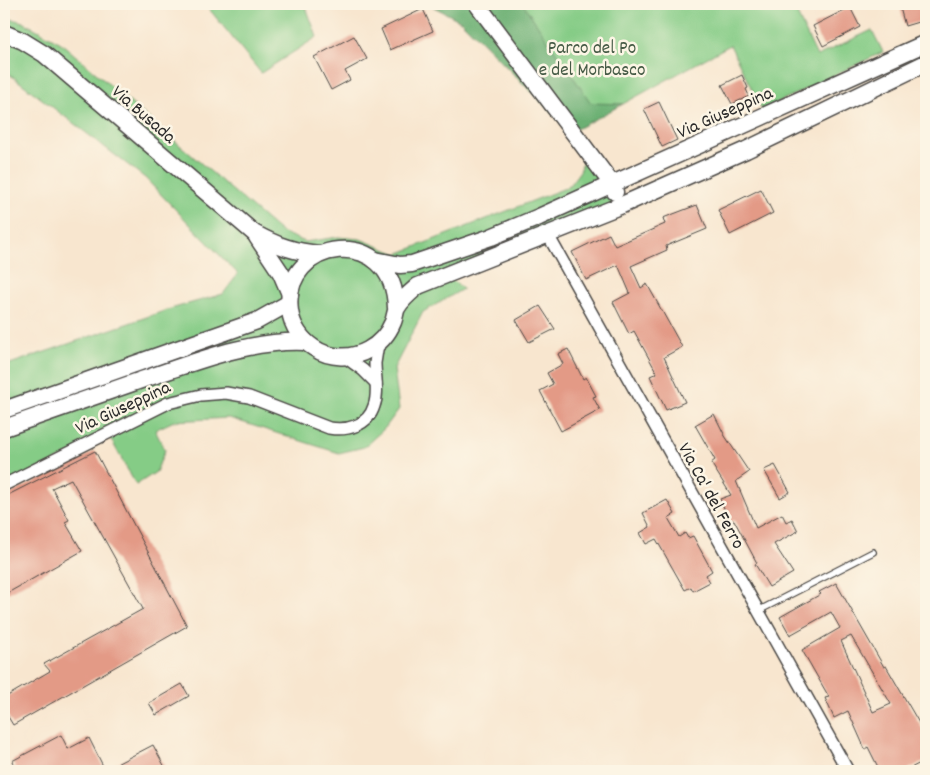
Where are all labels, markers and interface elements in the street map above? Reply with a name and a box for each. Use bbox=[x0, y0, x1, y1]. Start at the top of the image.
park label: Parco del Po e del Morbasco bbox=[539, 36, 645, 85]
street label: Via Busada bbox=[104, 80, 182, 152]
street label: Via Giuseppina bbox=[673, 81, 779, 147]
street label: Via Giuseppina bbox=[71, 375, 176, 443]
street label: Via Ca' del Ferro bbox=[670, 439, 750, 555]

